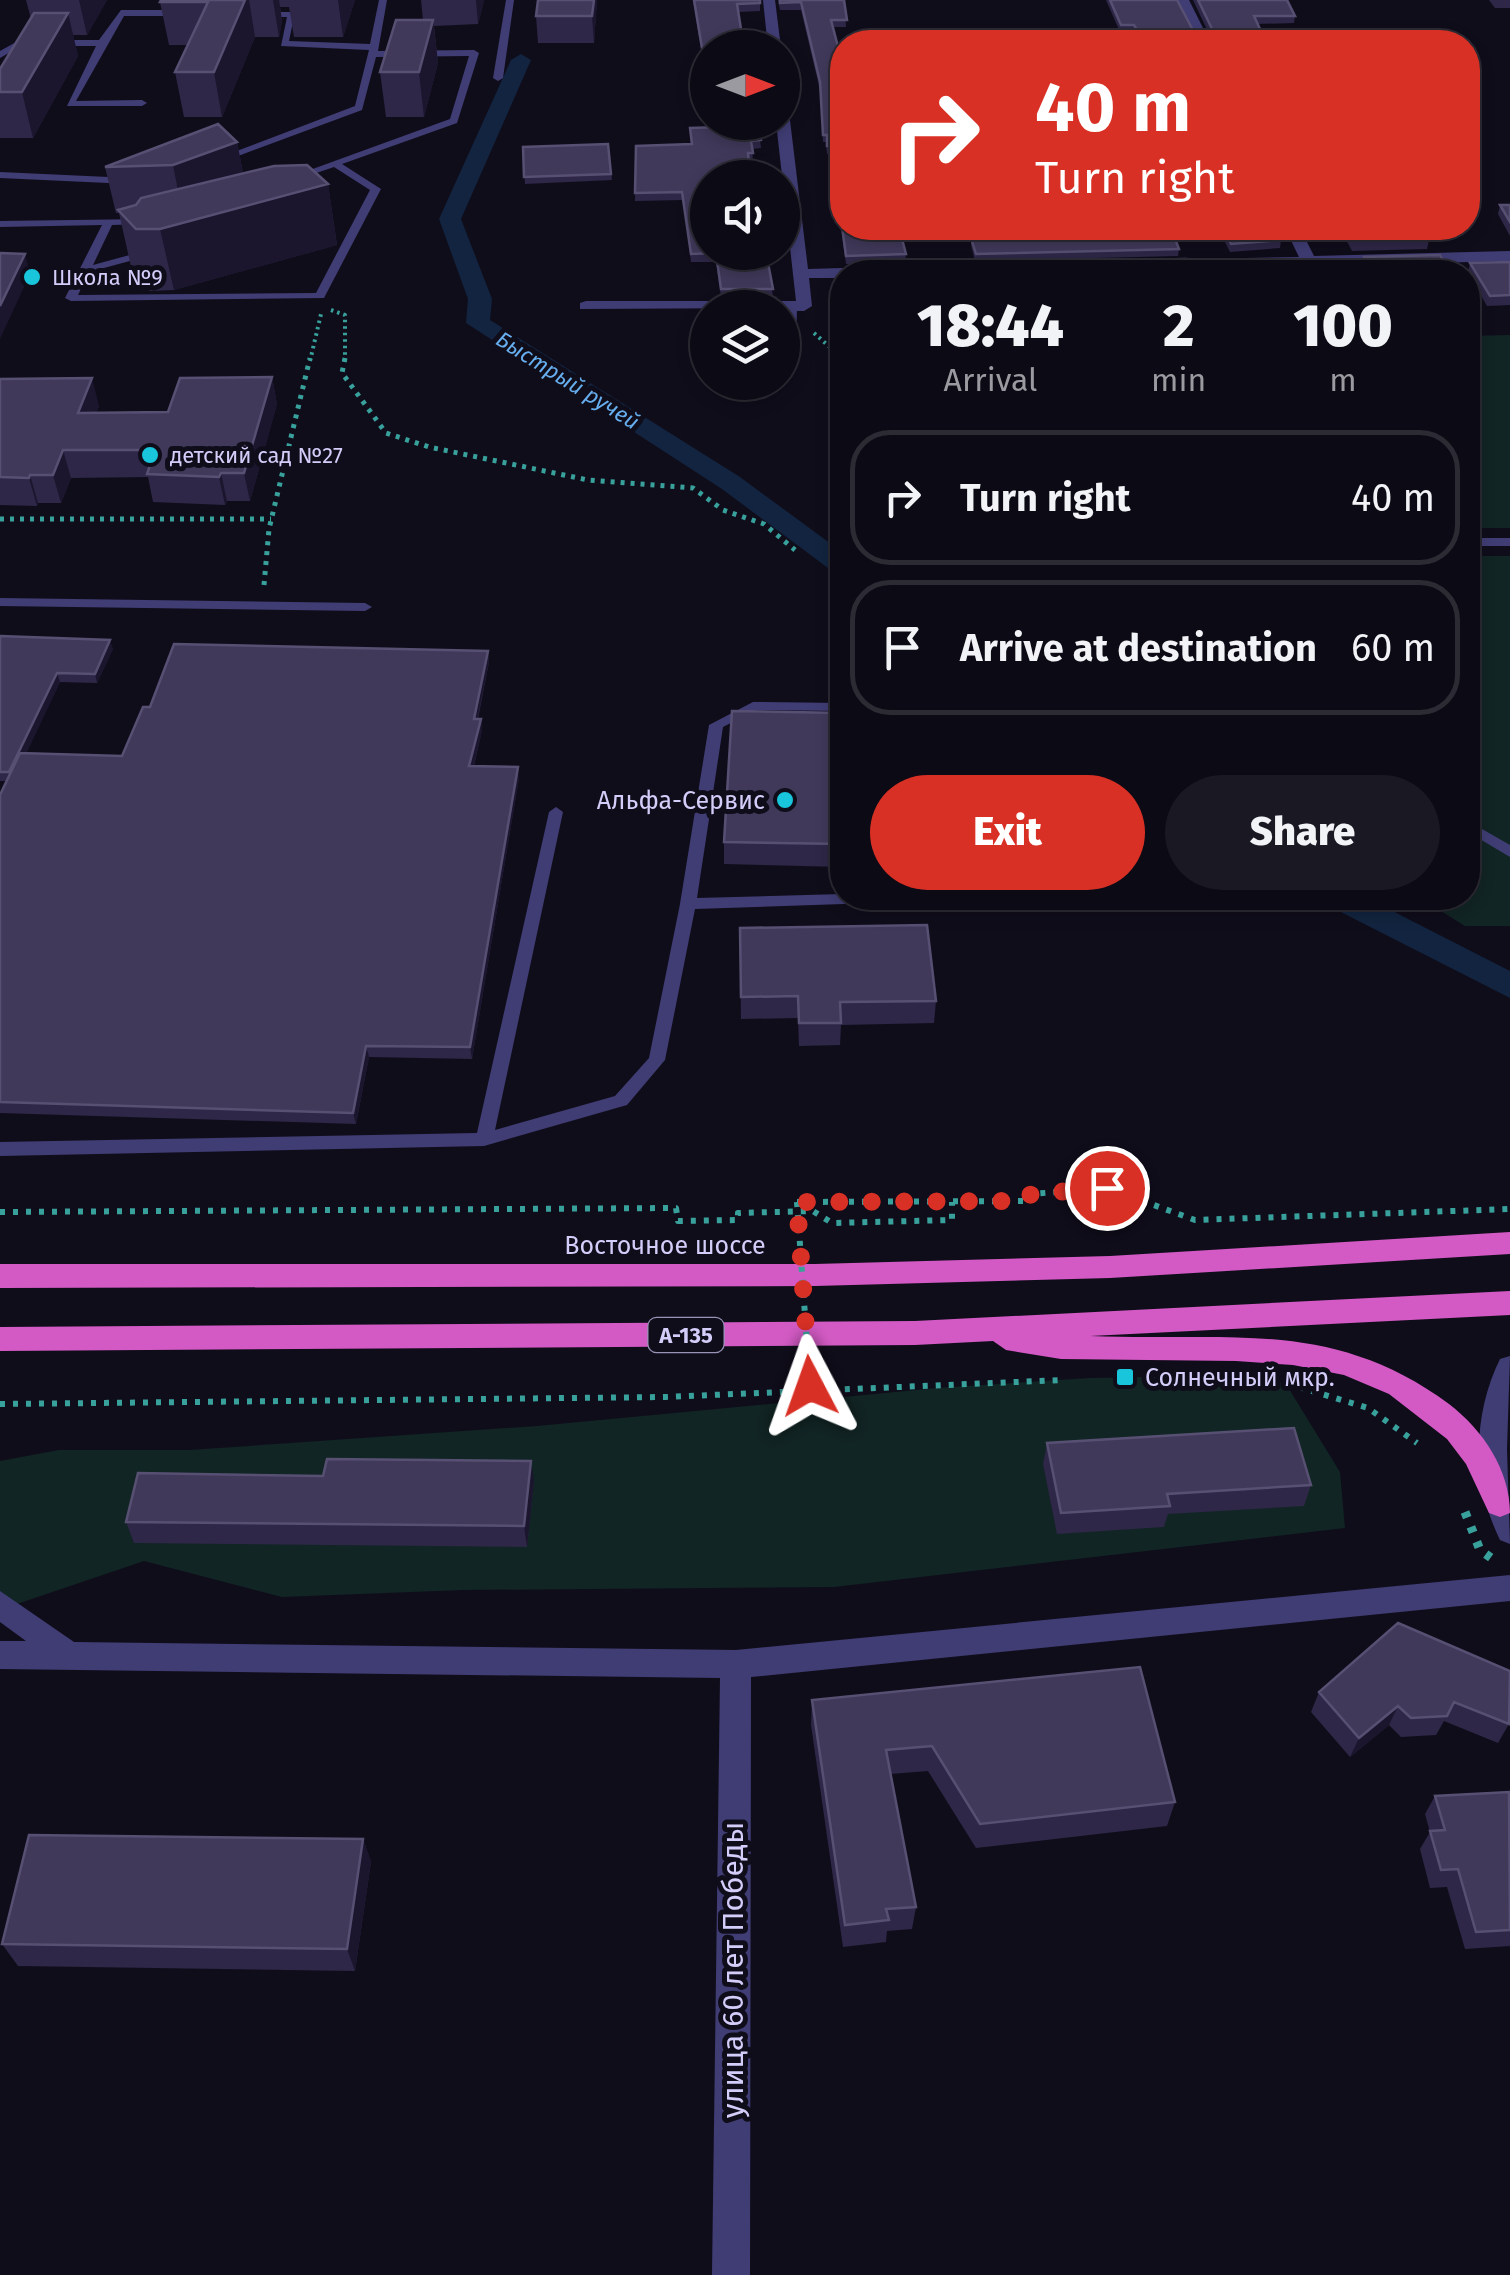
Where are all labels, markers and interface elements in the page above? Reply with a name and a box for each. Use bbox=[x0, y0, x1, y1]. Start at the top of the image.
north arrow bbox=[690, 30, 800, 140]
map controls bbox=[690, 30, 800, 400]
text: 40 m bbox=[1035, 66, 1191, 150]
icon: right bbox=[870, 70, 1000, 200]
text: Turn right bbox=[1035, 151, 1234, 205]
button: sound bbox=[690, 160, 800, 270]
place label: Школа №9 bbox=[52, 264, 163, 291]
marker: Школа №9 bbox=[21, 266, 43, 288]
button: layers bbox=[690, 290, 800, 400]
text: 18:44 bbox=[917, 290, 1064, 362]
text: 2 bbox=[1163, 290, 1194, 362]
text: 100 bbox=[1293, 290, 1393, 362]
water label: Быстрый ручей bbox=[491, 326, 644, 435]
text: Arrival bbox=[944, 361, 1037, 399]
text: min bbox=[1151, 361, 1206, 399]
text: m bbox=[1329, 361, 1357, 399]
place label: детский сад №27 bbox=[170, 442, 343, 469]
marker: детский сад №27 bbox=[139, 444, 161, 466]
icon: right bbox=[875, 470, 930, 525]
text: Turn right bbox=[960, 475, 1130, 521]
text: 40 m bbox=[1351, 475, 1435, 521]
icon: arrive bbox=[875, 620, 930, 675]
text: Arrive at destination bbox=[960, 625, 1317, 671]
text: 60 m bbox=[1351, 625, 1435, 671]
button: Exit bbox=[870, 775, 1145, 890]
button: Share bbox=[1165, 775, 1440, 890]
place label: Альфа-Сервис bbox=[597, 786, 765, 816]
marker: Альфа-Сервис bbox=[774, 789, 796, 811]
pin bbox=[1065, 1146, 1150, 1231]
icon: arrive bbox=[1080, 1161, 1135, 1216]
street label: Восточное шоссе bbox=[564, 1231, 766, 1261]
road number: А-135 bbox=[648, 1318, 724, 1352]
position arrow bbox=[758, 1334, 862, 1438]
place label: Солнечный мкр. bbox=[1145, 1363, 1335, 1393]
marker: Солнечный мкр. bbox=[1114, 1366, 1136, 1388]
street label: улица 60 лет Победы bbox=[715, 1822, 751, 2118]

